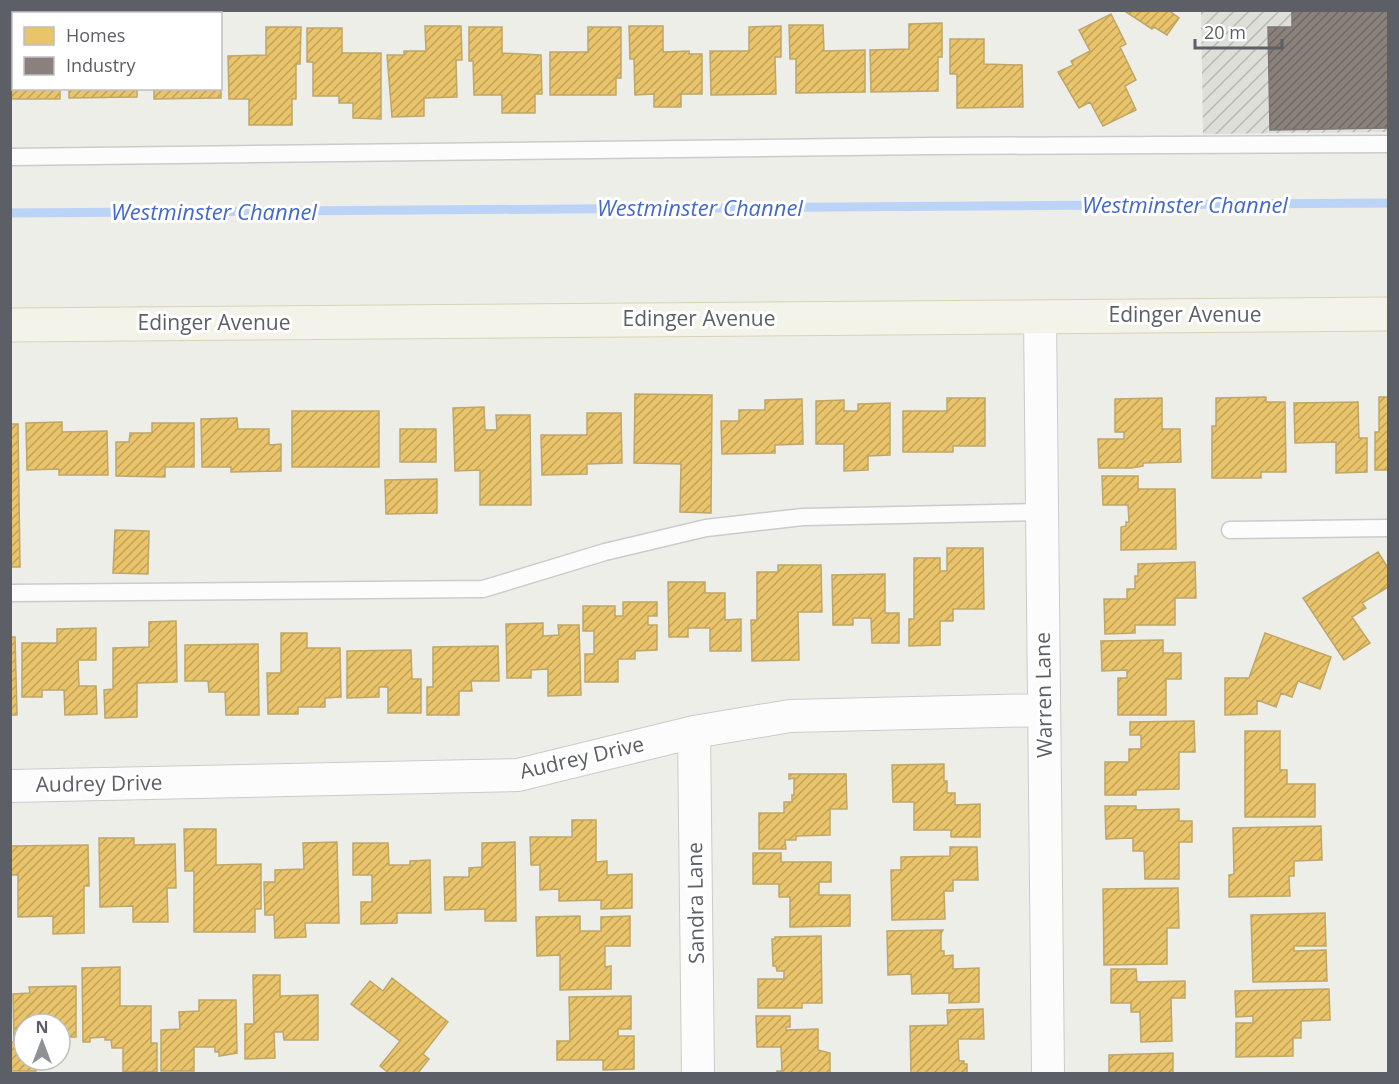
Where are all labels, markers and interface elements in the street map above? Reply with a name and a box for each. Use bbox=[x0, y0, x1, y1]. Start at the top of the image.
legend bbox=[12, 12, 222, 90]
scale bar bbox=[1195, 12, 1282, 50]
text: 20 m bbox=[1204, 20, 1246, 44]
text: Homes bbox=[66, 23, 125, 47]
text: Industry bbox=[66, 53, 136, 77]
water label: Westminster Channel bbox=[1082, 189, 1288, 219]
water label: Westminster Channel bbox=[597, 192, 803, 222]
water label: Westminster Channel bbox=[111, 196, 317, 226]
street label: Edinger Avenue bbox=[1108, 300, 1262, 328]
street label: Edinger Avenue bbox=[622, 304, 776, 332]
street label: Edinger Avenue bbox=[137, 308, 291, 336]
street label: Warren Lane bbox=[1028, 632, 1058, 758]
street label: Audrey Drive bbox=[517, 729, 647, 785]
street label: Audrey Drive bbox=[35, 768, 163, 798]
street label: Sandra Lane bbox=[680, 842, 710, 964]
north arrow bbox=[12, 1012, 72, 1072]
text: N bbox=[35, 1016, 49, 1038]

